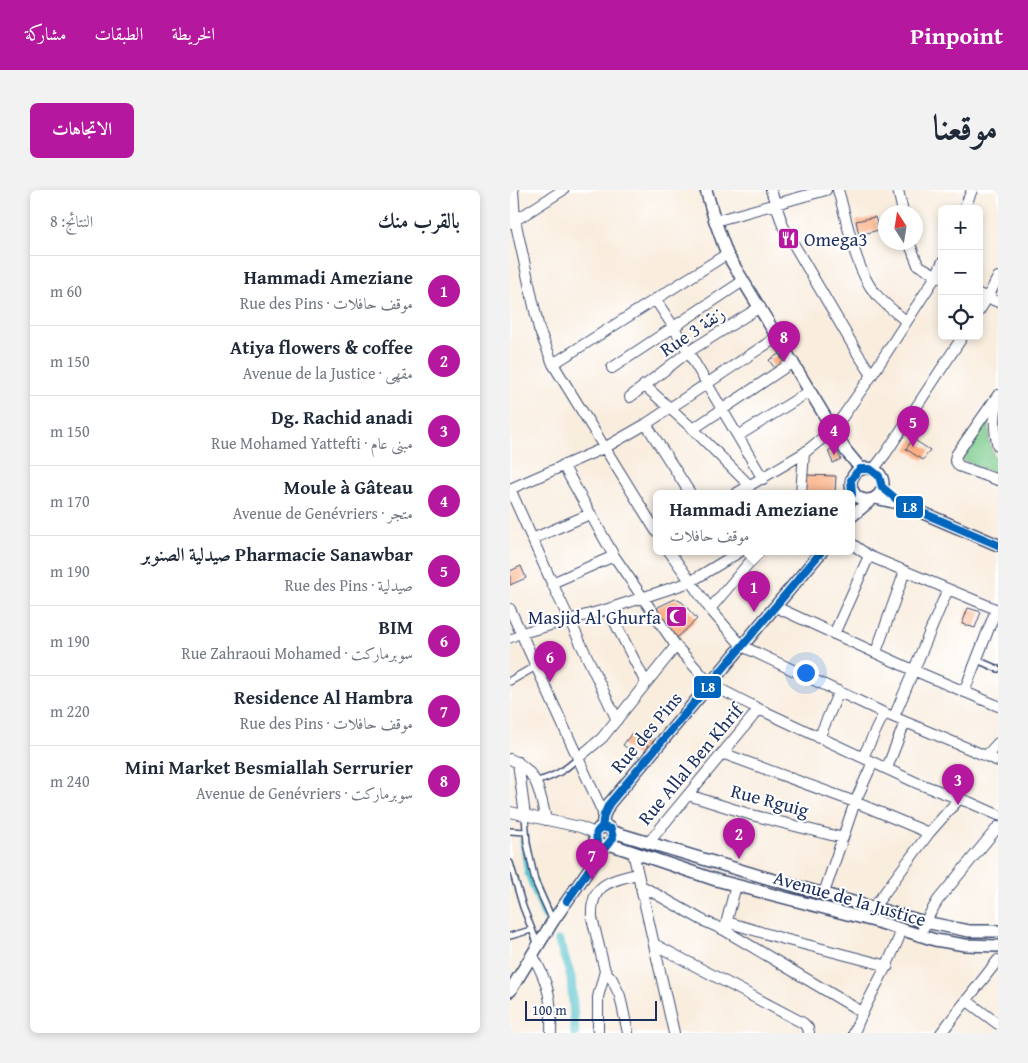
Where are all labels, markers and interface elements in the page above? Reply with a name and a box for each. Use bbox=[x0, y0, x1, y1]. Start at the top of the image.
text: Pinpoint bbox=[910, 18, 1003, 53]
text: مشاركة bbox=[25, 20, 66, 47]
text: الطبقات bbox=[94, 20, 143, 47]
text: الخريطة bbox=[171, 20, 215, 47]
text: موقعنا bbox=[933, 101, 998, 152]
button: الاتجاهات bbox=[30, 103, 134, 158]
text: بالقرب منك bbox=[378, 205, 460, 236]
north arrow bbox=[878, 205, 923, 250]
map controls bbox=[938, 205, 983, 340]
button: + bbox=[938, 205, 983, 250]
text: النتائج: 8 bbox=[50, 209, 93, 233]
place label: Omega3 bbox=[804, 225, 868, 253]
restaurant icon: Omega3 bbox=[776, 227, 800, 251]
button: − bbox=[938, 250, 983, 295]
text: Hammadi Ameziane bbox=[244, 263, 413, 291]
text: 60 m bbox=[50, 279, 82, 303]
text: 1 bbox=[440, 279, 448, 303]
text: موقف حافلات · Rue des Pins bbox=[240, 291, 413, 315]
button: locate bbox=[938, 295, 983, 340]
street label: Rue 3 زنقة bbox=[654, 299, 730, 363]
pin: 8 bbox=[768, 321, 800, 362]
text: Atiya flowers & coffee bbox=[230, 333, 413, 361]
text: 150 m bbox=[50, 349, 90, 373]
text: 2 bbox=[440, 349, 448, 373]
text: مقهى · Avenue de la Justice bbox=[243, 361, 413, 385]
text: Dg. Rachid anadi bbox=[271, 403, 413, 431]
pin: 5 bbox=[897, 406, 929, 447]
pin: 4 bbox=[818, 414, 850, 455]
text: 150 m bbox=[50, 419, 90, 443]
text: 3 bbox=[440, 419, 448, 443]
text: مبنى عام · Rue Mohamed Yattefti bbox=[211, 431, 413, 455]
text: Moule à Gâteau bbox=[284, 473, 413, 501]
text: 170 m bbox=[50, 489, 90, 513]
text: 4 bbox=[440, 489, 448, 513]
popup bbox=[653, 490, 855, 555]
text: Hammadi Ameziane bbox=[669, 495, 839, 523]
line badge: L8 bbox=[895, 495, 924, 519]
text: L8 bbox=[903, 497, 917, 517]
text: متجر · Avenue de Genévriers bbox=[233, 501, 413, 525]
text: موقف حافلات bbox=[669, 523, 749, 547]
text: Pharmacie Sanawbar صيدلية الصنوبر bbox=[142, 540, 413, 568]
text: 190 m bbox=[50, 559, 90, 583]
text: 5 bbox=[440, 559, 448, 583]
pin: 1 bbox=[738, 571, 770, 612]
text: صيدلية · Rue des Pins bbox=[285, 573, 413, 597]
place label: Masjid Al Ghurfa bbox=[528, 603, 661, 631]
mosque icon: Masjid Al Ghurfa bbox=[665, 605, 689, 629]
text: BIM bbox=[379, 613, 413, 641]
text: 190 m bbox=[50, 629, 90, 653]
text: 6 bbox=[440, 629, 448, 653]
text: سوبرماركت · Rue Zahraoui Mohamed bbox=[181, 641, 413, 665]
pin: 6 bbox=[534, 641, 566, 682]
your location bbox=[793, 660, 819, 686]
line badge: L8 bbox=[693, 675, 722, 699]
text: L8 bbox=[701, 677, 715, 697]
text: Residence Al Hambra bbox=[234, 683, 413, 711]
street label: Rue des Pins bbox=[604, 685, 688, 779]
street label: Rue Allal Ben Khrif bbox=[631, 696, 750, 831]
text: 220 m bbox=[50, 699, 90, 723]
text: 7 bbox=[440, 699, 448, 723]
text: موقف حافلات · Rue des Pins bbox=[240, 711, 413, 735]
text: Mini Market Besmiallah Serrurier bbox=[125, 753, 413, 781]
pin: 3 bbox=[942, 764, 974, 805]
text: 240 m bbox=[50, 769, 90, 793]
text: 8 bbox=[440, 769, 448, 793]
street label: Rue Rguig bbox=[728, 776, 813, 824]
text: سوبرماركت · Avenue de Genévriers bbox=[196, 781, 413, 805]
pin: 2 bbox=[723, 818, 755, 859]
pin: 7 bbox=[576, 839, 608, 880]
street label: Avenue de la Justice bbox=[770, 863, 930, 933]
scale bar bbox=[525, 998, 658, 1021]
text: 100 m bbox=[532, 1000, 567, 1020]

